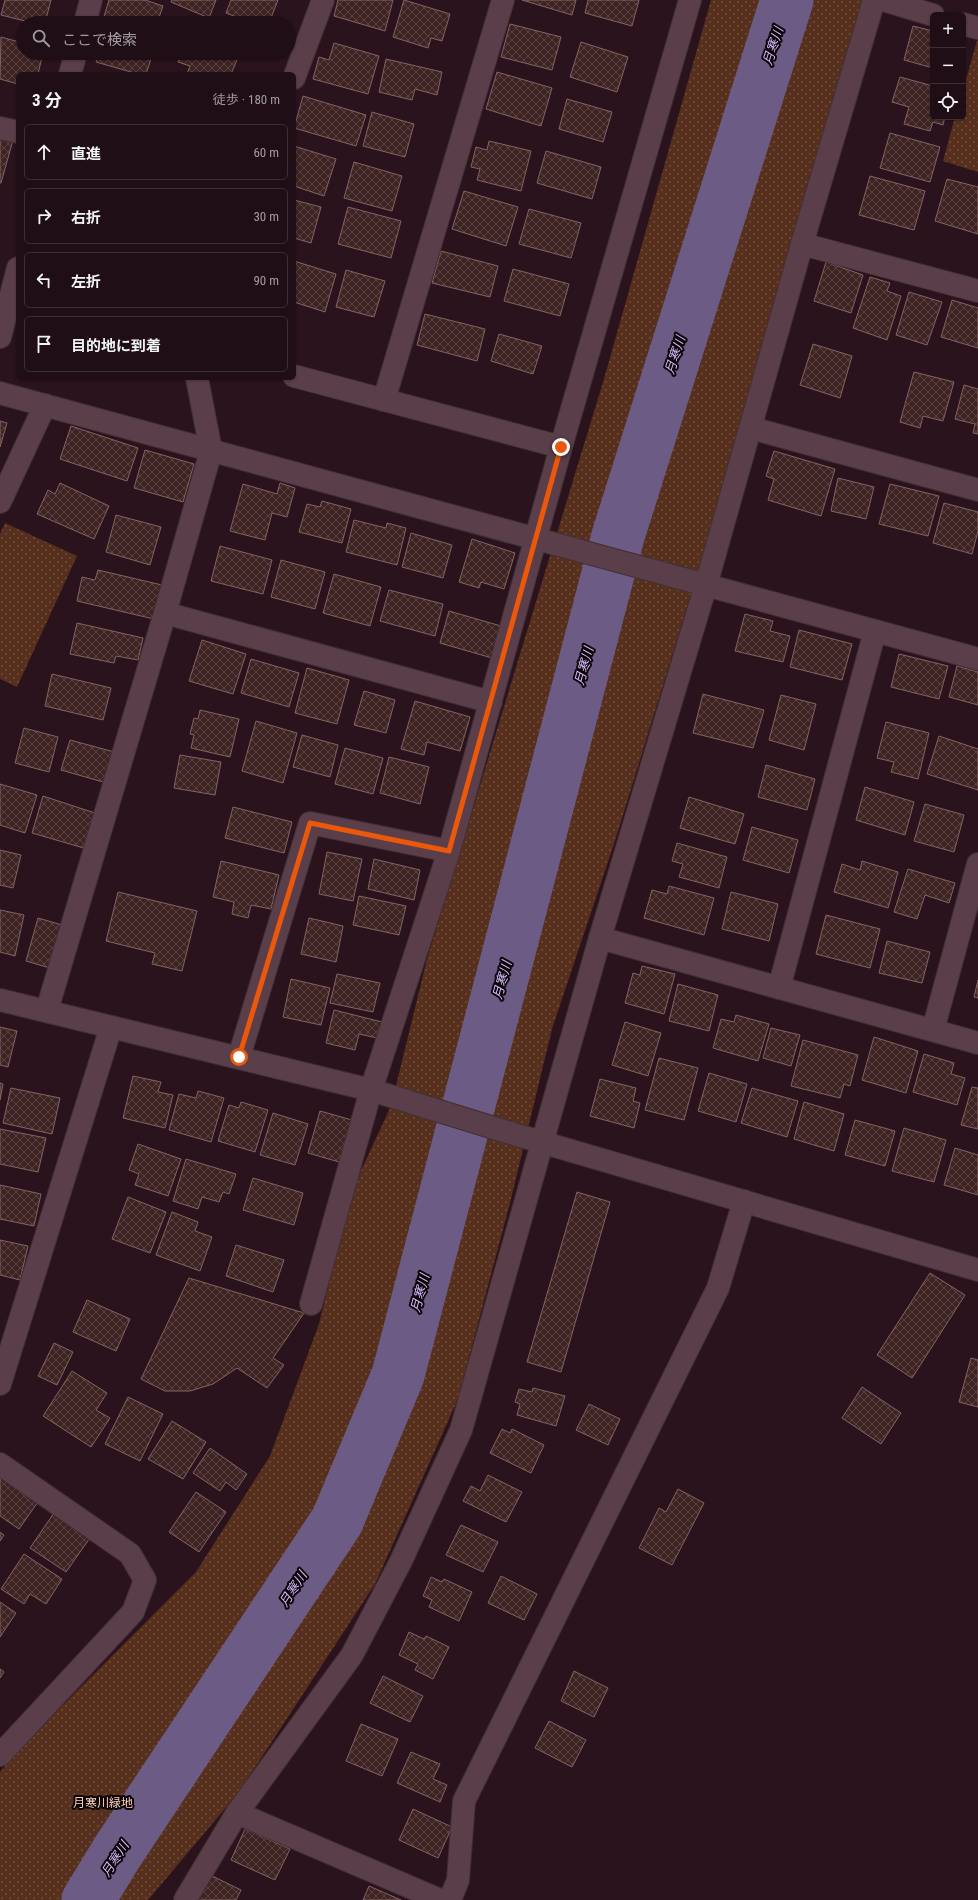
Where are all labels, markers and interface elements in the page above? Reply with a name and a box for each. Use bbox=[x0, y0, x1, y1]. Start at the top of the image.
map controls bbox=[930, 12, 966, 120]
button: + bbox=[930, 12, 966, 48]
search box bbox=[16, 16, 296, 60]
water label: 月寒川 bbox=[760, 23, 787, 67]
icon: search bbox=[30, 27, 52, 49]
text: ここで検索 bbox=[62, 31, 137, 49]
button: − bbox=[930, 48, 966, 84]
button: locate bbox=[930, 84, 966, 120]
text: 3 分 bbox=[32, 90, 62, 110]
text: 徒歩 · 180 m bbox=[213, 92, 280, 107]
icon: ahead bbox=[33, 141, 55, 163]
text: 直進 bbox=[71, 145, 101, 163]
text: 60 m bbox=[253, 145, 279, 160]
icon: right bbox=[33, 205, 55, 227]
text: 右折 bbox=[71, 209, 101, 227]
text: 30 m bbox=[253, 209, 279, 224]
icon: left bbox=[33, 269, 55, 291]
text: 左折 bbox=[71, 273, 101, 291]
text: 90 m bbox=[253, 273, 279, 288]
water label: 月寒川 bbox=[662, 332, 689, 376]
icon: arrive bbox=[33, 333, 55, 355]
text: 目的地に到着 bbox=[71, 337, 161, 355]
route end bbox=[552, 438, 570, 456]
water label: 月寒川 bbox=[572, 643, 597, 687]
water label: 月寒川 bbox=[490, 957, 515, 1001]
route start bbox=[230, 1048, 248, 1066]
water label: 月寒川 bbox=[408, 1270, 433, 1314]
water label: 月寒川 bbox=[276, 1567, 311, 1609]
park label: 月寒川緑地 bbox=[73, 1796, 133, 1810]
water label: 月寒川 bbox=[98, 1837, 133, 1879]

